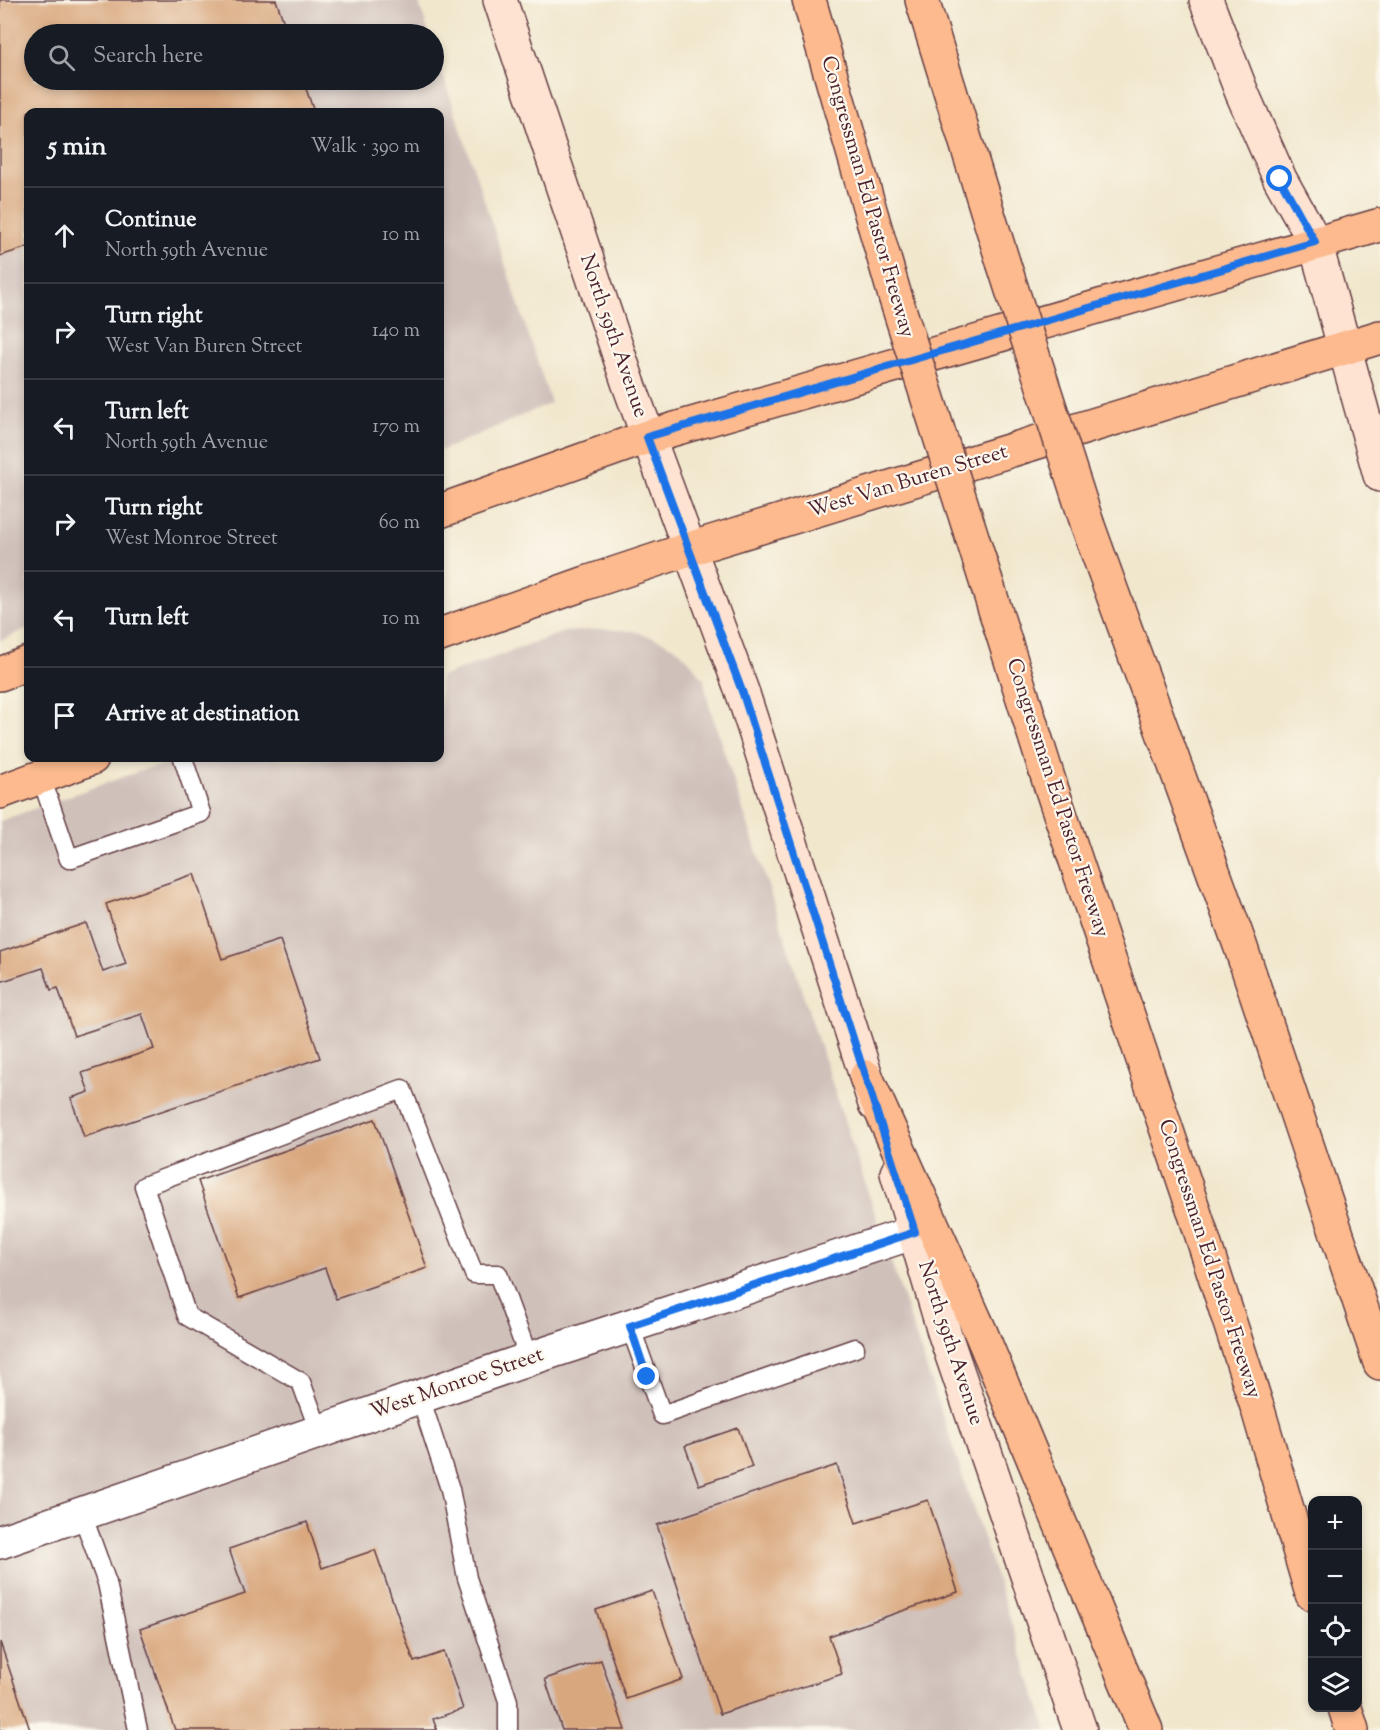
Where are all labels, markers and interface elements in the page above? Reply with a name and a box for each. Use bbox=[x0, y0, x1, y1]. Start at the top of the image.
search box bbox=[24, 24, 444, 90]
icon: search bbox=[45, 41, 78, 74]
text: Search here bbox=[93, 41, 203, 73]
street label: Congressman Ed Pastor Freeway bbox=[812, 53, 922, 342]
text: 5 min bbox=[48, 129, 107, 166]
text: Walk · 390 m bbox=[311, 133, 420, 162]
route start bbox=[1266, 165, 1292, 191]
text: Continue bbox=[105, 205, 196, 237]
icon: ahead bbox=[48, 219, 81, 252]
text: 10 m bbox=[382, 221, 420, 250]
text: North 59th Avenue bbox=[105, 237, 268, 266]
street label: North 59th Avenue bbox=[571, 250, 655, 422]
text: Turn right bbox=[105, 301, 202, 333]
icon: right bbox=[48, 315, 81, 348]
text: 140 m bbox=[372, 317, 420, 346]
text: West Van Buren Street bbox=[105, 333, 302, 362]
text: Turn left bbox=[105, 397, 188, 429]
icon: left bbox=[48, 411, 81, 444]
text: 170 m bbox=[372, 413, 420, 442]
text: North 59th Avenue bbox=[105, 429, 268, 458]
street label: West Van Buren Street bbox=[804, 437, 1012, 527]
text: Turn right bbox=[105, 493, 202, 525]
icon: right bbox=[48, 507, 81, 540]
text: 60 m bbox=[379, 509, 420, 538]
text: West Monroe Street bbox=[105, 525, 278, 554]
icon: left bbox=[48, 603, 81, 636]
text: Turn left bbox=[105, 603, 188, 635]
text: 10 m bbox=[382, 605, 420, 634]
street label: Congressman Ed Pastor Freeway bbox=[998, 655, 1117, 942]
icon: arrive bbox=[48, 699, 81, 732]
text: Arrive at destination bbox=[105, 699, 300, 731]
street label: Congressman Ed Pastor Freeway bbox=[1150, 1116, 1269, 1403]
street label: North 59th Avenue bbox=[909, 1257, 991, 1429]
street label: West Monroe Street bbox=[366, 1340, 548, 1428]
route end bbox=[633, 1363, 659, 1389]
map controls bbox=[1308, 1496, 1362, 1712]
button: + bbox=[1308, 1496, 1362, 1550]
button: − bbox=[1308, 1550, 1362, 1604]
button: locate bbox=[1308, 1604, 1362, 1658]
button: layers bbox=[1308, 1658, 1362, 1712]

